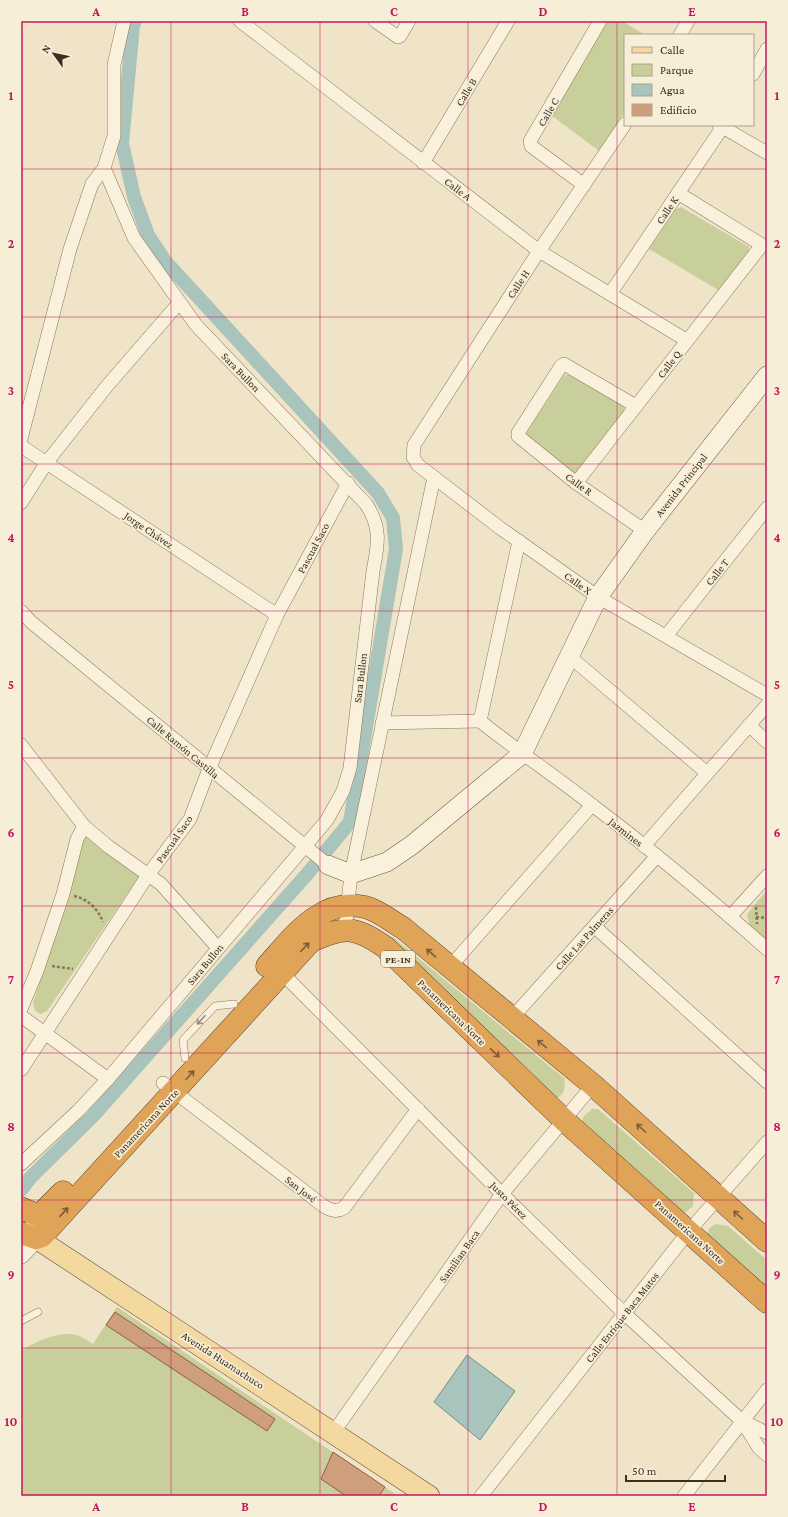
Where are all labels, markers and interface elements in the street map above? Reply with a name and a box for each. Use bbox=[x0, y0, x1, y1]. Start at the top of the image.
text: A bbox=[91, 4, 100, 19]
text: B bbox=[241, 4, 249, 19]
text: C bbox=[390, 4, 398, 19]
text: D bbox=[539, 4, 548, 19]
text: E bbox=[688, 4, 696, 19]
north arrow bbox=[34, 34, 74, 74]
legend bbox=[624, 34, 754, 126]
text: N bbox=[39, 42, 53, 55]
text: Calle bbox=[660, 43, 684, 57]
text: Parque bbox=[660, 63, 693, 77]
street label: Calle B bbox=[453, 76, 479, 108]
text: Agua bbox=[660, 83, 685, 97]
text: 1 bbox=[9, 88, 14, 103]
text: 1 bbox=[775, 88, 780, 103]
street label: Calle C bbox=[535, 95, 561, 128]
text: Edificio bbox=[660, 103, 697, 117]
street label: Calle A bbox=[442, 175, 474, 203]
street label: Calle K bbox=[653, 193, 681, 226]
text: 2 bbox=[8, 236, 15, 251]
text: 2 bbox=[774, 236, 781, 251]
street label: Calle H bbox=[504, 268, 532, 300]
street label: Calle Q bbox=[655, 347, 684, 380]
street label: Sara Bullon bbox=[219, 350, 263, 394]
text: 3 bbox=[8, 383, 14, 398]
text: 3 bbox=[774, 383, 780, 398]
street label: Avenida Principal bbox=[653, 451, 710, 520]
street label: Calle R bbox=[563, 470, 596, 498]
street label: Jorge Chávez bbox=[121, 509, 176, 552]
street label: Pascual Saco bbox=[295, 520, 332, 575]
text: 4 bbox=[7, 530, 15, 545]
text: 4 bbox=[773, 530, 781, 545]
street label: Calle T bbox=[703, 556, 731, 588]
street label: Calle X bbox=[562, 569, 594, 597]
street label: Sara Bullon bbox=[351, 652, 369, 704]
text: 5 bbox=[8, 677, 14, 692]
text: 5 bbox=[774, 677, 780, 692]
street label: Calle Ramón Castilla bbox=[144, 713, 222, 781]
street label: Pascual Saco bbox=[153, 812, 195, 865]
street label: Jazmines bbox=[605, 814, 645, 850]
text: 6 bbox=[7, 825, 15, 840]
text: 6 bbox=[773, 825, 781, 840]
street label: Calle Las Palmeras bbox=[552, 904, 616, 972]
street label: Sara Bullon bbox=[184, 941, 226, 987]
one-way arrow bbox=[300, 942, 310, 952]
one-way arrow bbox=[426, 948, 436, 957]
road number: PE-1N bbox=[381, 951, 415, 967]
text: 7 bbox=[8, 972, 14, 987]
text: 7 bbox=[774, 972, 780, 987]
street label: Panamericana Norte bbox=[416, 977, 488, 1048]
one-way arrow bbox=[196, 1015, 206, 1025]
one-way arrow bbox=[537, 1040, 547, 1049]
one-way arrow bbox=[490, 1048, 500, 1058]
one-way arrow bbox=[185, 1070, 195, 1080]
street label: Panamericana Norte bbox=[111, 1086, 181, 1160]
text: 8 bbox=[7, 1119, 15, 1134]
text: 8 bbox=[773, 1119, 781, 1134]
one-way arrow bbox=[636, 1124, 646, 1133]
street label: San José bbox=[282, 1173, 319, 1206]
street label: Justo Pérez bbox=[486, 1178, 530, 1222]
street label: Panamericana Norte bbox=[653, 1198, 727, 1267]
one-way arrow bbox=[59, 1207, 69, 1217]
one-way arrow bbox=[733, 1210, 743, 1220]
street label: Samilian Baca bbox=[436, 1227, 482, 1285]
text: 9 bbox=[7, 1267, 15, 1282]
text: 9 bbox=[773, 1267, 781, 1282]
street label: Calle Enrique Baca Matos bbox=[583, 1269, 662, 1365]
street label: Avenida Huamachuco bbox=[180, 1329, 267, 1391]
text: 10 bbox=[5, 1414, 17, 1429]
text: 10 bbox=[771, 1414, 783, 1429]
scale bar bbox=[626, 1457, 725, 1483]
text: 50 m bbox=[632, 1464, 657, 1478]
text: A bbox=[91, 1499, 100, 1514]
text: B bbox=[241, 1499, 249, 1514]
text: C bbox=[390, 1499, 398, 1514]
text: D bbox=[539, 1499, 548, 1514]
text: E bbox=[688, 1499, 696, 1514]

